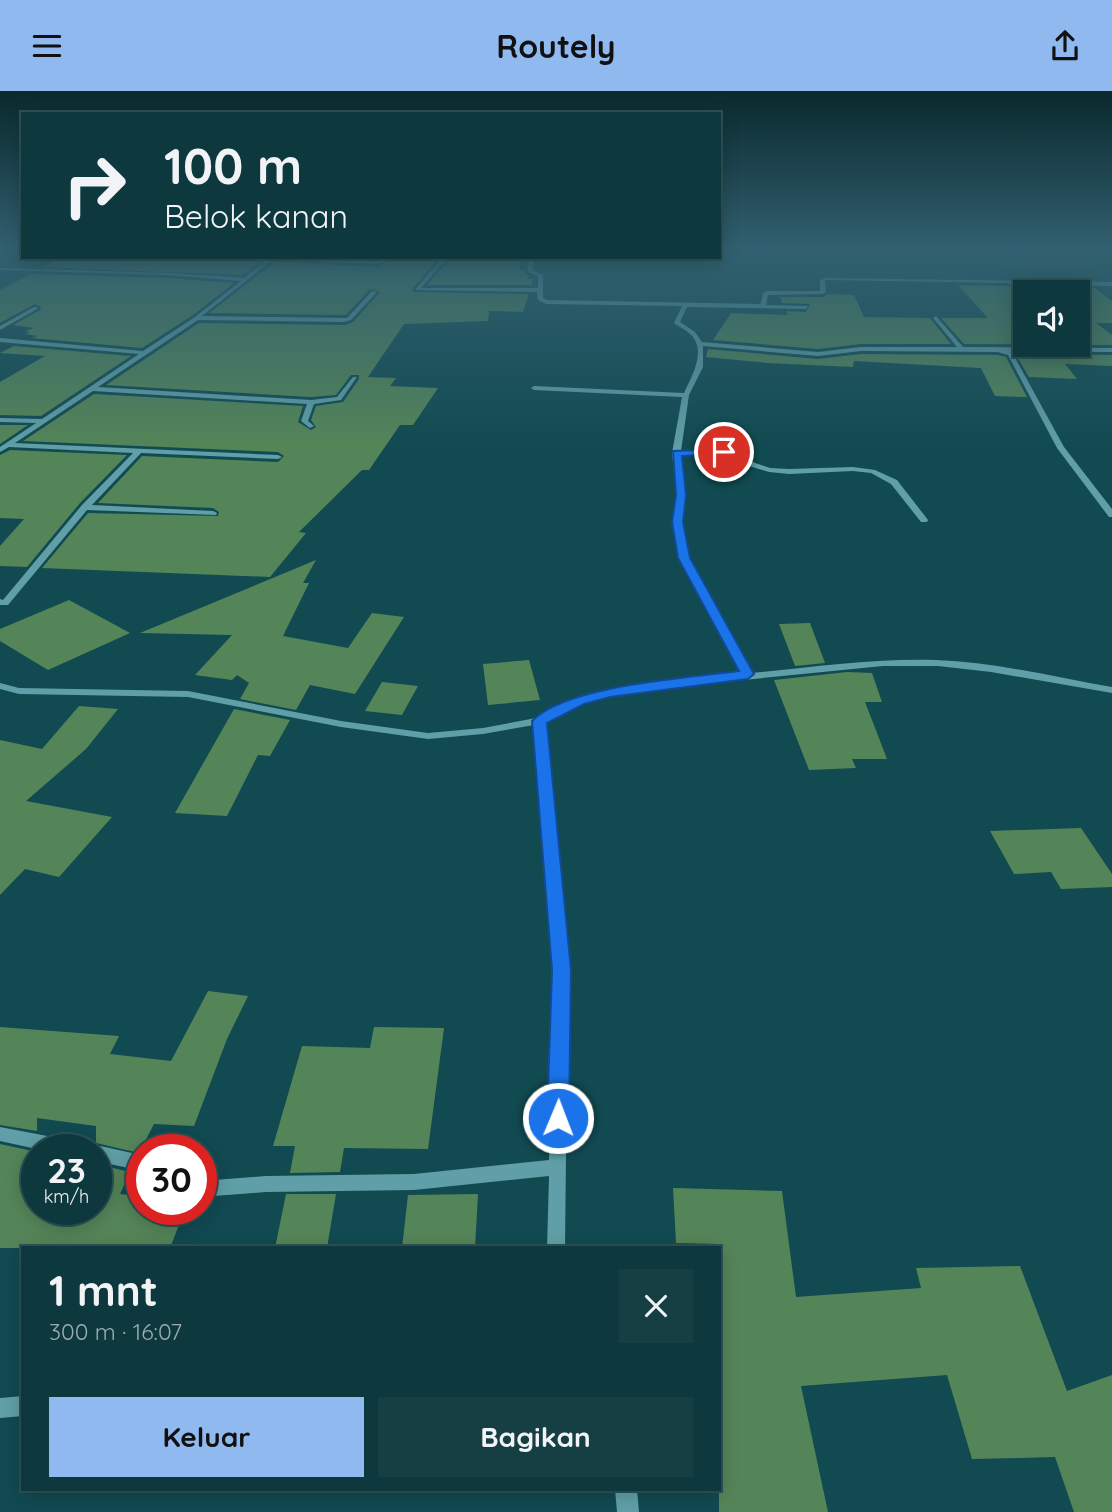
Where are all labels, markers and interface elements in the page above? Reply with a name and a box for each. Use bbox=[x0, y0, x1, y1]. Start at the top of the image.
text: Routely bbox=[496, 26, 616, 66]
icon: menu bbox=[28, 27, 66, 65]
icon: share bbox=[1046, 27, 1084, 65]
text: 100 m bbox=[164, 135, 302, 196]
icon: right bbox=[49, 140, 140, 231]
text: Belok kanan bbox=[164, 196, 348, 236]
map controls bbox=[1013, 280, 1090, 357]
button: sound bbox=[1013, 280, 1090, 357]
pin bbox=[694, 422, 754, 482]
icon: arrive bbox=[705, 433, 743, 471]
position arrow bbox=[521, 1081, 595, 1155]
speed limit sign: 30 bbox=[126, 1134, 217, 1225]
text: 23 bbox=[47, 1148, 86, 1192]
text: km/h bbox=[44, 1185, 89, 1208]
text: 1 mnt bbox=[49, 1264, 158, 1317]
button: close bbox=[619, 1269, 693, 1343]
text: 300 m · 16:07 bbox=[49, 1317, 182, 1346]
button: Keluar bbox=[49, 1397, 364, 1477]
button: Bagikan bbox=[378, 1397, 693, 1477]

